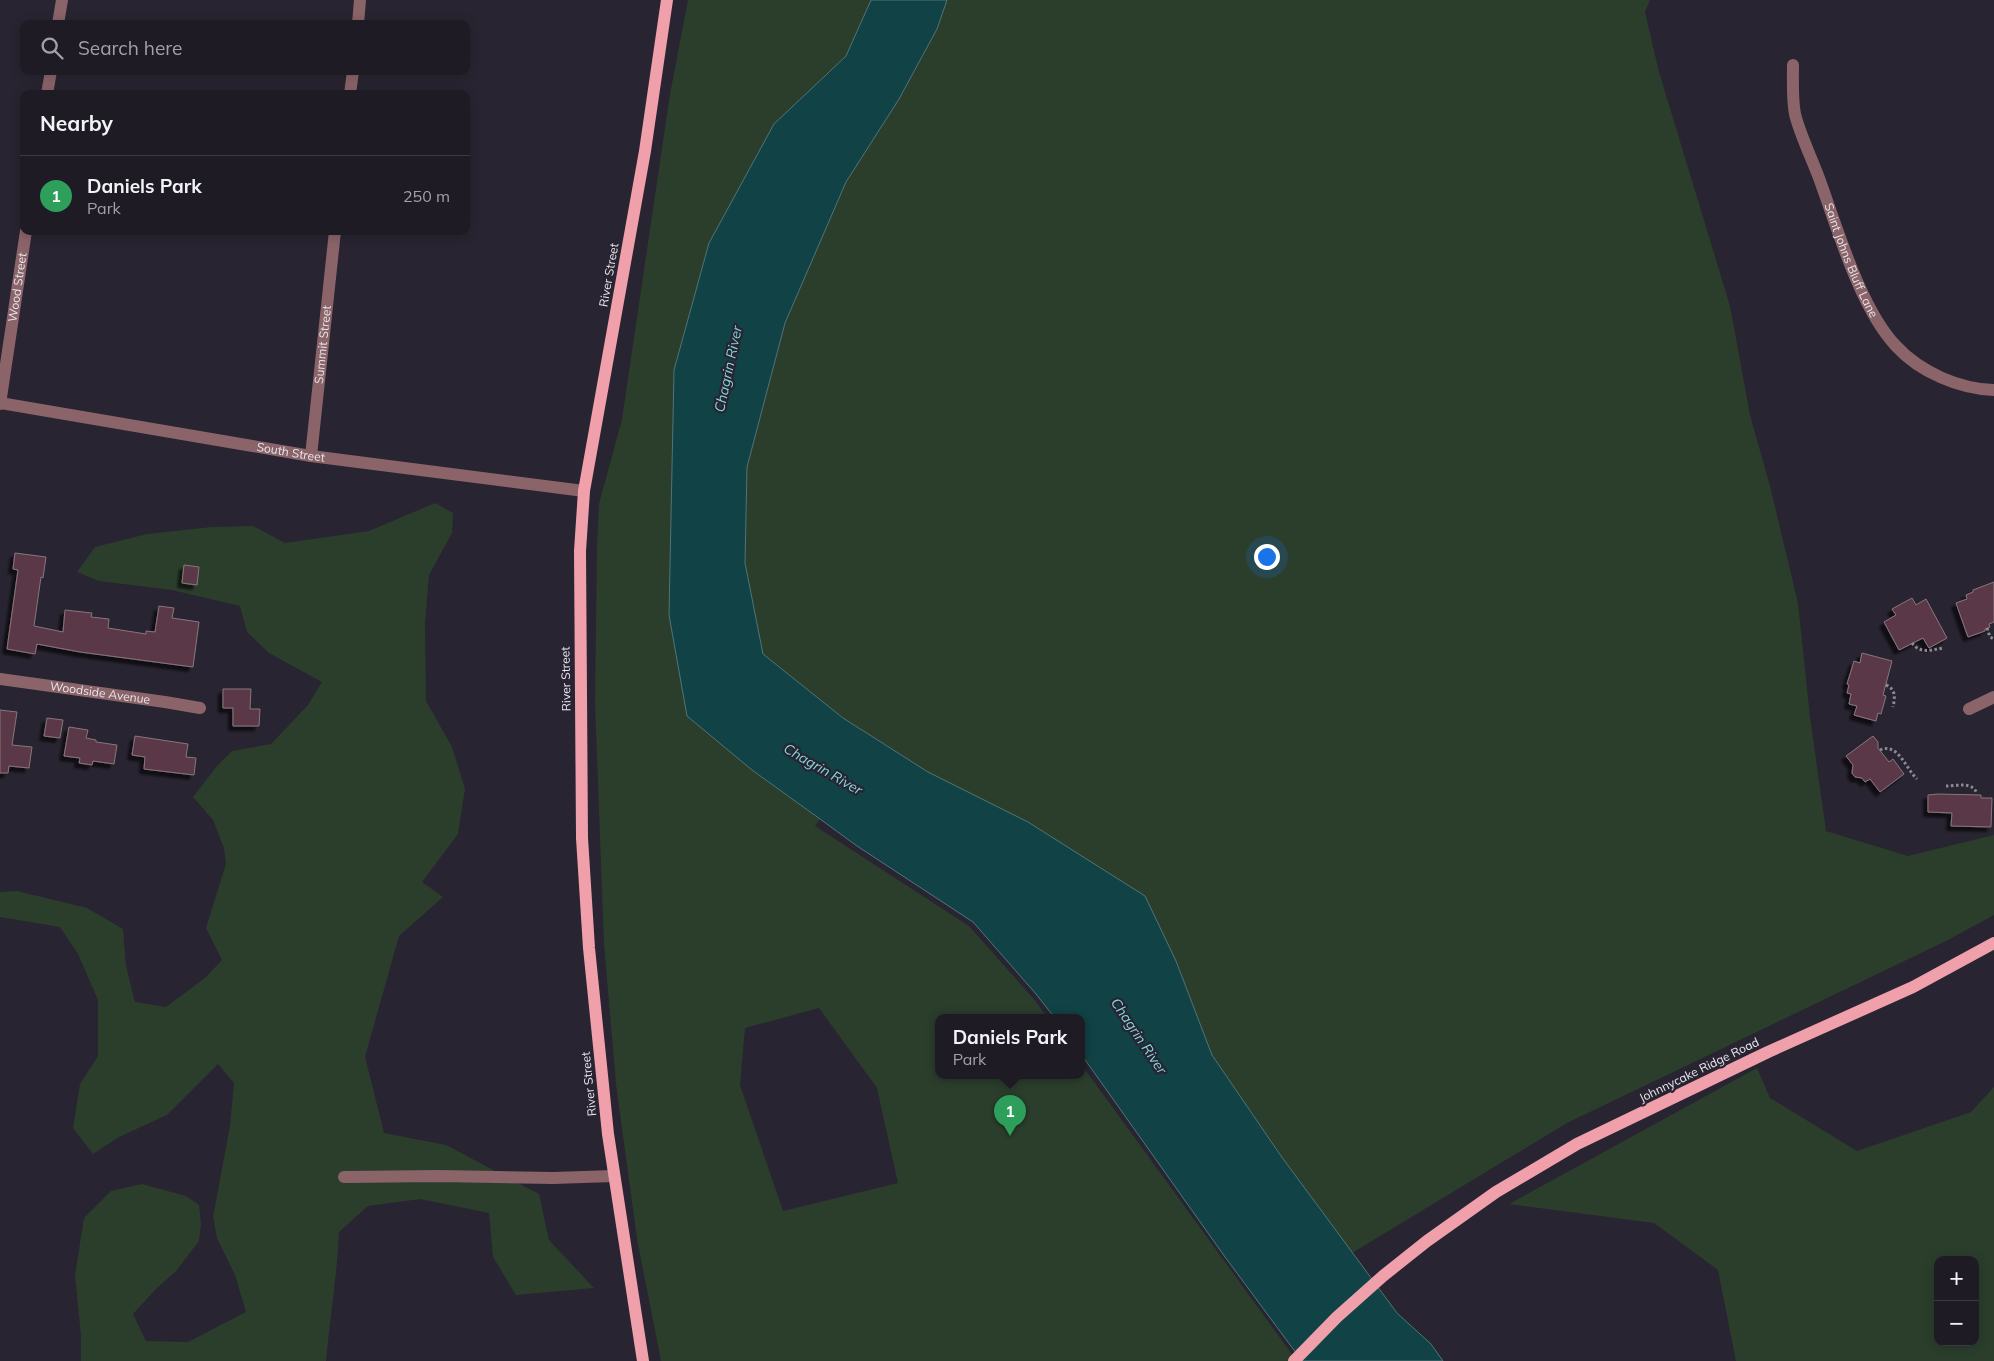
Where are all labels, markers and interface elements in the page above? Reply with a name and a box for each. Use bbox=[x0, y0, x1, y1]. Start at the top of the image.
search box bbox=[20, 20, 470, 75]
icon: search bbox=[38, 34, 66, 62]
text: Search here bbox=[78, 36, 182, 60]
text: Nearby bbox=[40, 110, 113, 136]
text: Daniels Park bbox=[87, 174, 202, 198]
text: 1 bbox=[51, 186, 61, 206]
text: 250 m bbox=[403, 186, 450, 206]
text: Park bbox=[87, 198, 121, 218]
street label: Saint Johns Bluff Lane bbox=[1821, 201, 1882, 320]
street label: River Street bbox=[596, 242, 622, 308]
street label: Wood Street bbox=[4, 252, 30, 323]
street label: Summit Street bbox=[311, 305, 334, 385]
water label: Chagrin River bbox=[710, 323, 746, 414]
street label: South Street bbox=[256, 439, 326, 465]
your location bbox=[1254, 544, 1280, 570]
street label: River Street bbox=[557, 647, 574, 711]
street label: Woodside Avenue bbox=[49, 678, 151, 707]
water label: Chagrin River bbox=[780, 739, 866, 799]
water label: Chagrin River bbox=[1107, 995, 1172, 1078]
popup bbox=[935, 1014, 1085, 1079]
text: Daniels Park bbox=[953, 1025, 1067, 1049]
street label: Johnnycake Ridge Road bbox=[1636, 1034, 1761, 1105]
text: Park bbox=[953, 1049, 986, 1069]
street label: River Street bbox=[578, 1051, 599, 1117]
pin: 1 bbox=[994, 1095, 1026, 1136]
map controls bbox=[1934, 1256, 1979, 1346]
button: + bbox=[1934, 1256, 1979, 1301]
button: − bbox=[1934, 1301, 1979, 1346]

